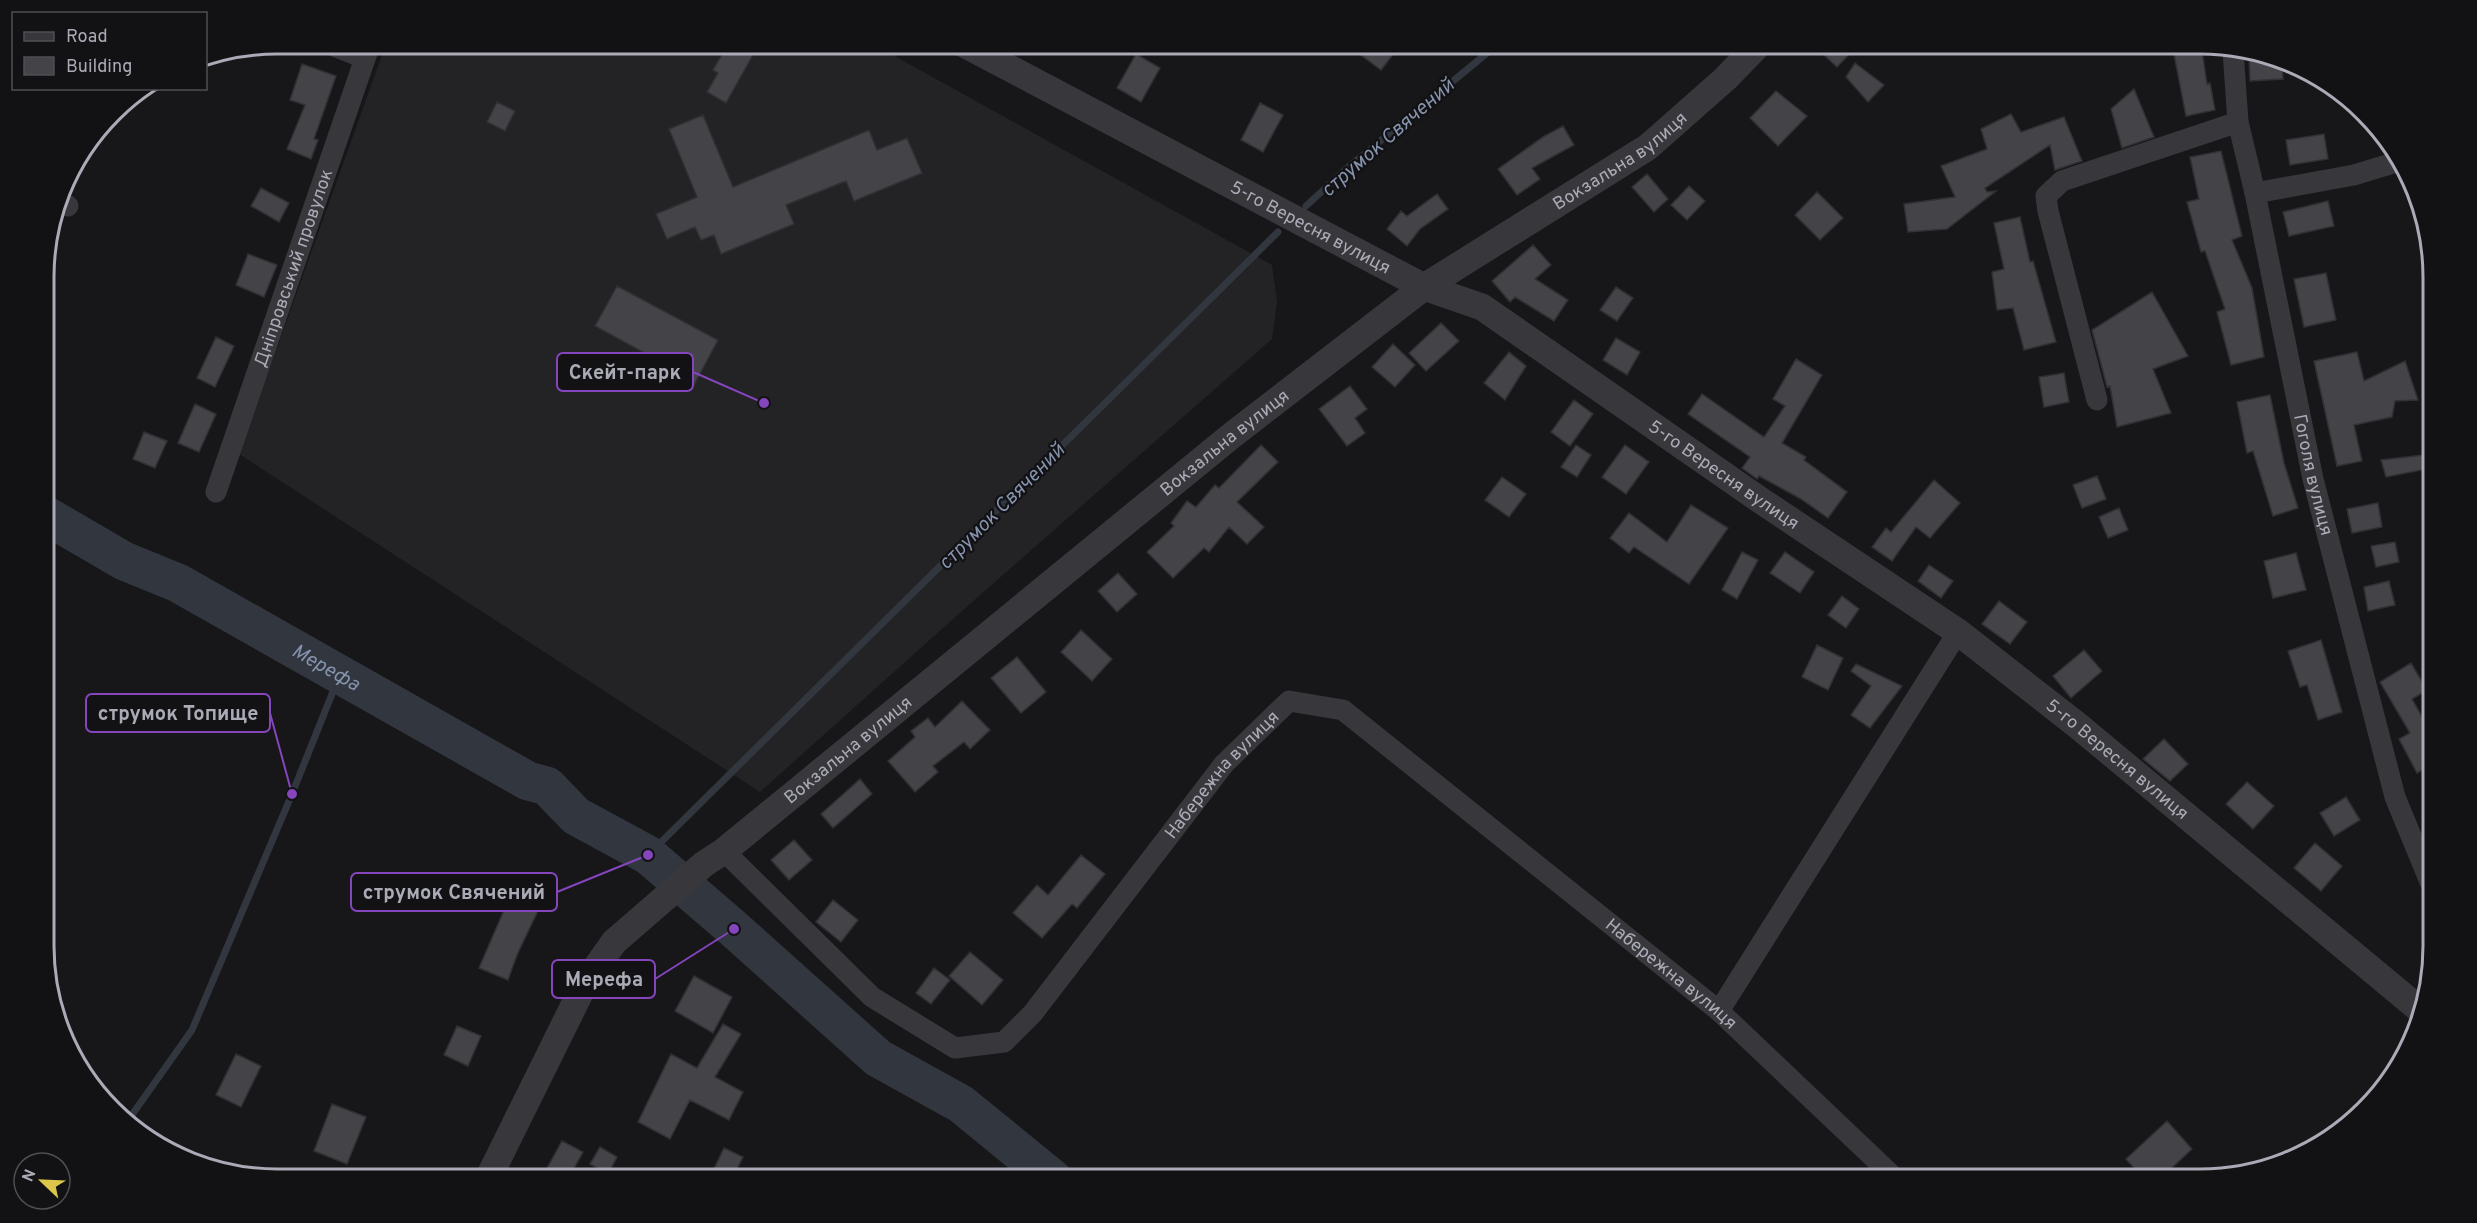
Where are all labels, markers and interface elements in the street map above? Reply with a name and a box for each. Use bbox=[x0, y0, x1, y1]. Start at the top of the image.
legend bbox=[12, 12, 207, 90]
text: Road bbox=[66, 26, 108, 49]
text: Building bbox=[66, 56, 132, 79]
water label: струмок Свячений bbox=[1316, 72, 1462, 204]
street label: Вокзальна вулиця bbox=[1549, 107, 1693, 217]
street label: Дніпровський провулок bbox=[250, 166, 339, 370]
street label: 5-го Вересня вулиця bbox=[1226, 177, 1394, 280]
callout: Скейт-парк bbox=[557, 353, 693, 391]
text: Скейт-парк bbox=[569, 361, 681, 387]
street label: Вокзальна вулиця bbox=[1156, 385, 1295, 502]
street label: Гоголя вулиця bbox=[2287, 412, 2337, 538]
street label: 5-го Вересня вулиця bbox=[1643, 416, 1803, 536]
water label: струмок Свячений bbox=[934, 437, 1072, 576]
water label: Мерефа bbox=[286, 639, 365, 699]
street label: Вокзальна вулиця bbox=[780, 692, 918, 810]
callout: струмок Топище bbox=[86, 694, 270, 732]
street label: 5-го Вересня вулиця bbox=[2041, 695, 2193, 826]
text: струмок Топище bbox=[98, 702, 258, 728]
street label: Набережна вулиця bbox=[1161, 707, 1285, 844]
callout: струмок Свячений bbox=[351, 873, 557, 911]
text: струмок Свячений bbox=[363, 881, 545, 907]
street label: Набережна вулиця bbox=[1600, 914, 1741, 1035]
callout: Мерефа bbox=[552, 960, 655, 998]
text: Мерефа bbox=[565, 968, 643, 994]
north arrow bbox=[12, 1151, 72, 1211]
text: N bbox=[19, 1167, 41, 1185]

